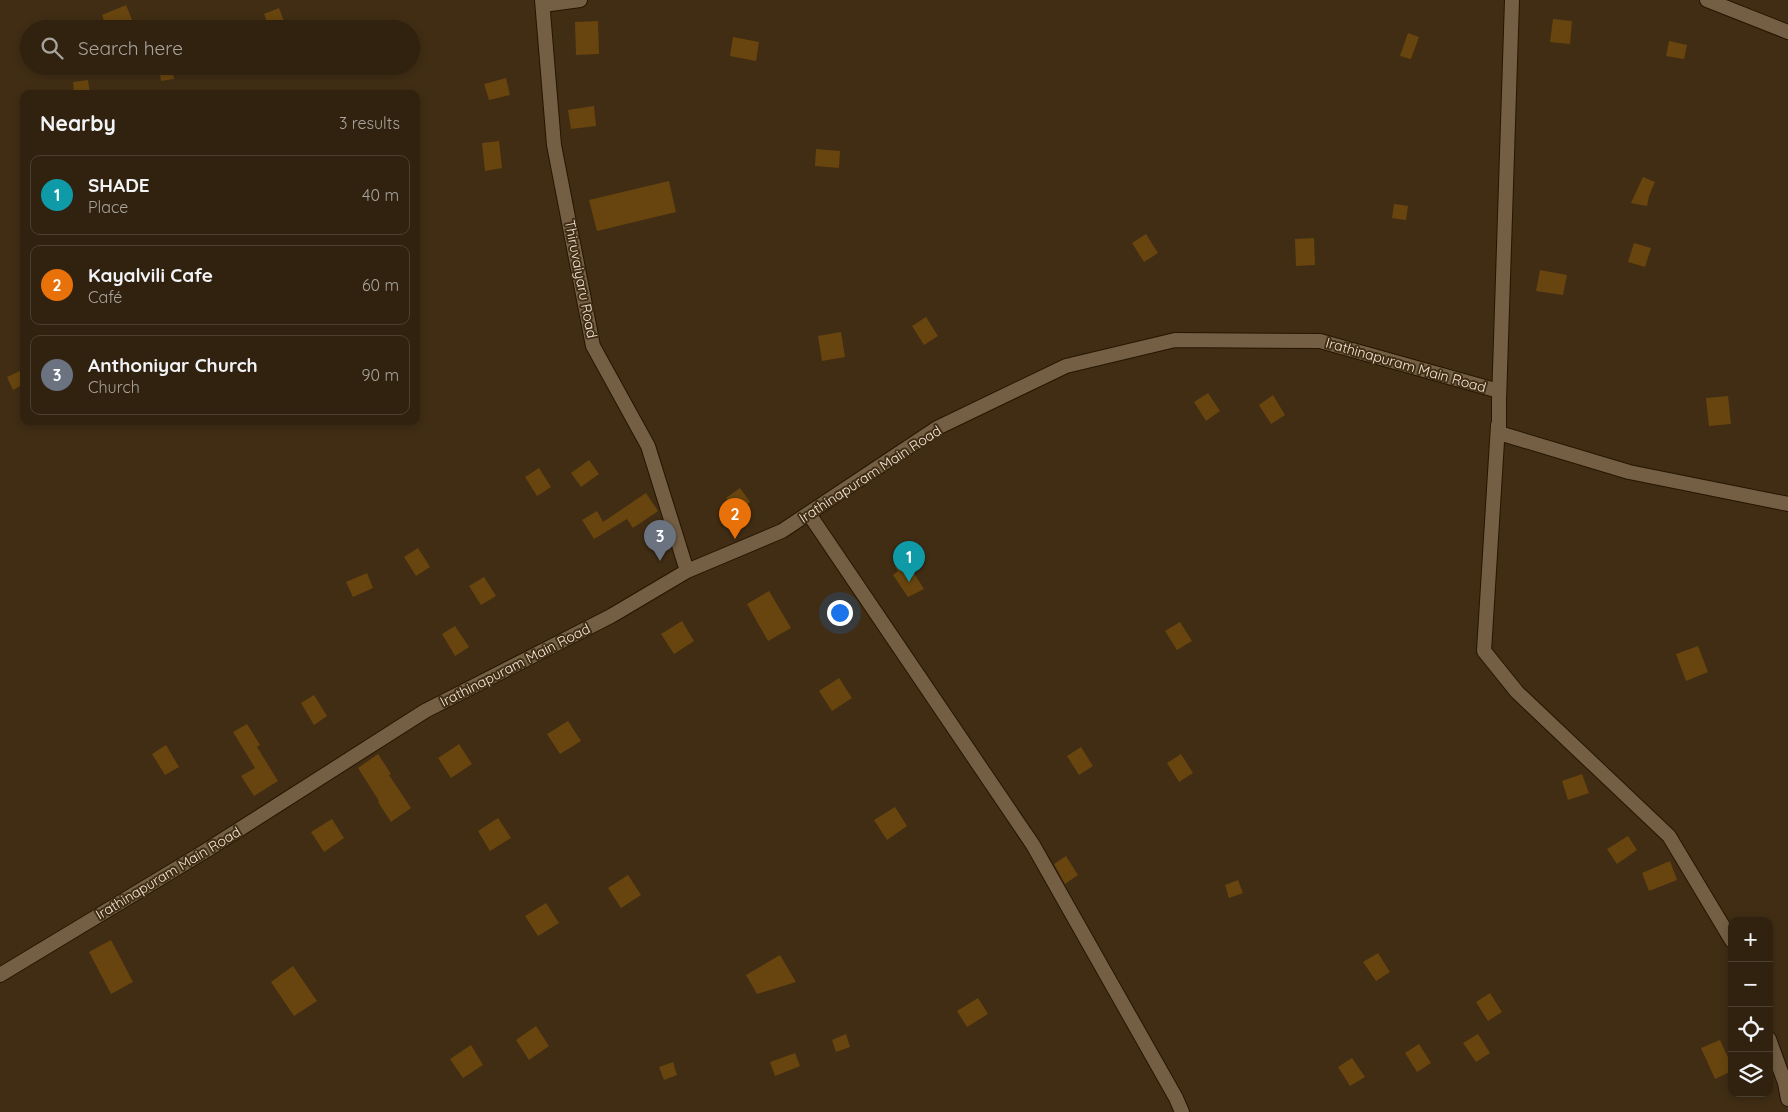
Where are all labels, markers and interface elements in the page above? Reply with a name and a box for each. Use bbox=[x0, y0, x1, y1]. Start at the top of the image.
search box bbox=[20, 20, 420, 75]
icon: search bbox=[38, 34, 66, 62]
text: Search here bbox=[78, 36, 183, 60]
text: Nearby bbox=[40, 110, 116, 136]
text: 3 results bbox=[339, 113, 400, 133]
text: SHADE bbox=[88, 173, 150, 197]
text: 1 bbox=[54, 185, 60, 205]
text: 40 m bbox=[362, 185, 399, 205]
text: Place bbox=[88, 197, 128, 217]
street label: Thiruvaiyaru Road bbox=[561, 218, 601, 340]
text: Kayalvili Cafe bbox=[88, 263, 213, 287]
text: 2 bbox=[52, 275, 62, 295]
text: 60 m bbox=[362, 275, 399, 295]
text: Café bbox=[88, 287, 122, 307]
street label: Irathinapuram Main Road bbox=[1324, 333, 1488, 397]
text: Anthoniyar Church bbox=[88, 353, 258, 377]
text: 3 bbox=[53, 365, 61, 385]
text: 90 m bbox=[362, 365, 399, 385]
text: Church bbox=[88, 377, 140, 397]
street label: Irathinapuram Main Road bbox=[796, 421, 944, 527]
pin: 2 bbox=[719, 498, 751, 539]
pin: 3 bbox=[644, 520, 676, 561]
pin: 1 bbox=[893, 541, 925, 582]
your location bbox=[827, 600, 853, 626]
street label: Irathinapuram Main Road bbox=[437, 619, 593, 711]
street label: Irathinapuram Main Road bbox=[92, 823, 244, 923]
map controls bbox=[1728, 917, 1773, 1097]
button: + bbox=[1728, 917, 1773, 962]
button: − bbox=[1728, 962, 1773, 1007]
button: locate bbox=[1728, 1007, 1773, 1052]
button: layers bbox=[1728, 1052, 1773, 1097]

